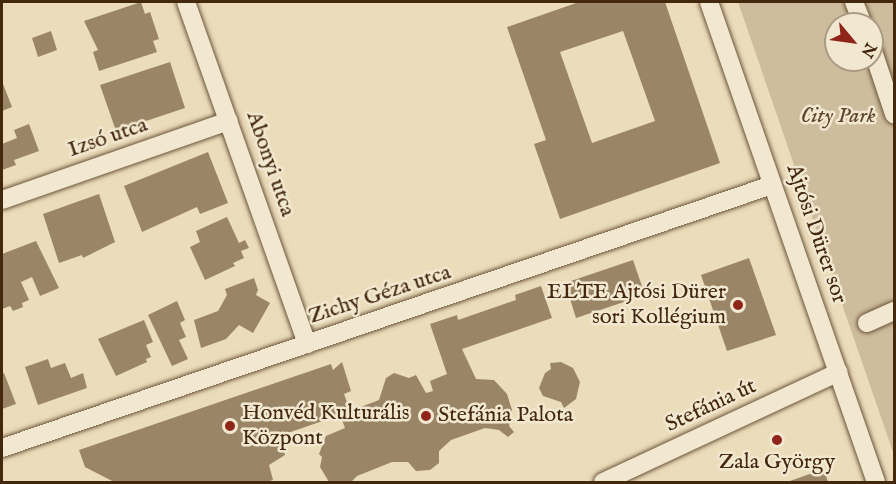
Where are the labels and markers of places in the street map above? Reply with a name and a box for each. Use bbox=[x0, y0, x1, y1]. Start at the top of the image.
place label: ELTE Ajtósi Dürer sori Kollégium bbox=[547, 279, 726, 330]
marker: ELTE Ajtósi Dürer sori Kollégium bbox=[731, 298, 745, 312]
place label: Honvéd Kulturális Központ bbox=[242, 400, 410, 452]
place label: Stefánia Palota bbox=[438, 403, 573, 429]
marker: Stefánia Palota bbox=[419, 409, 433, 423]
marker: Honvéd Kulturális Központ bbox=[223, 419, 237, 433]
marker: Zala György bbox=[770, 433, 784, 447]
place label: Zala György bbox=[719, 450, 835, 476]

